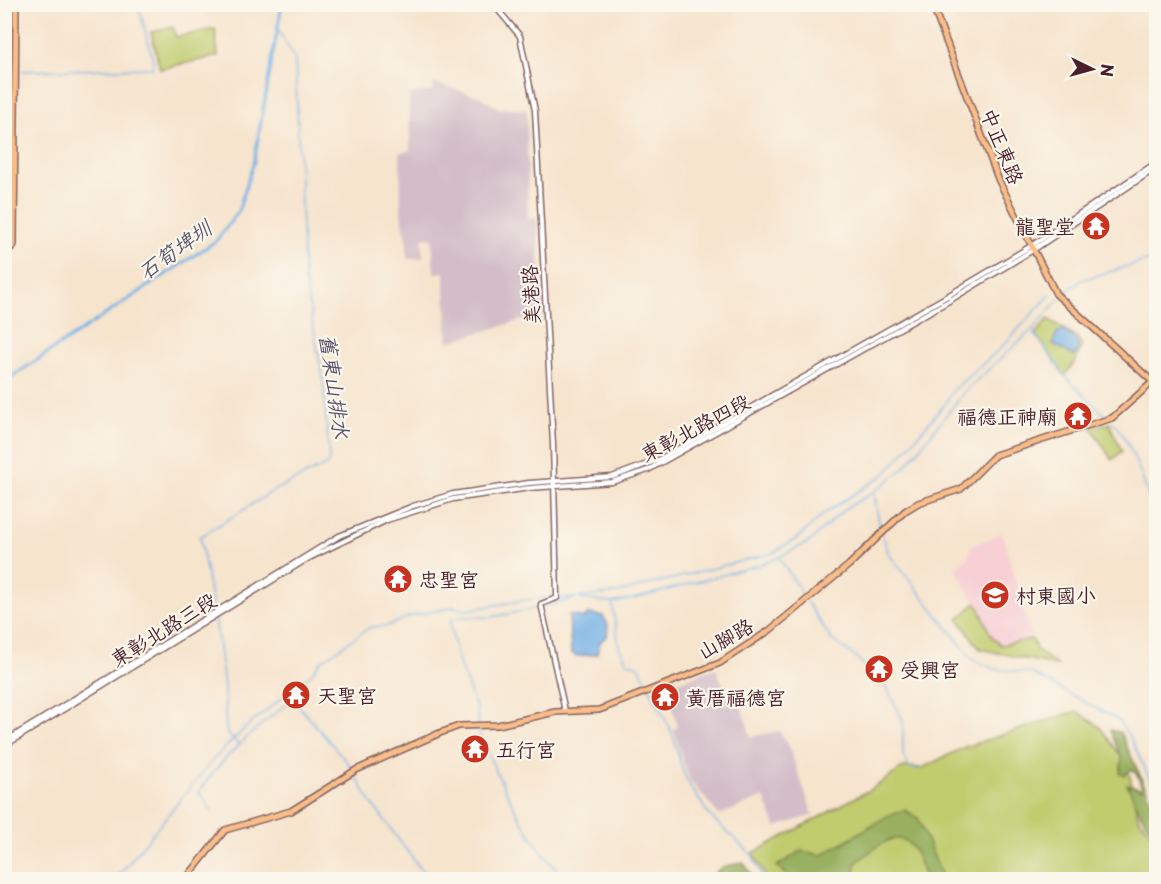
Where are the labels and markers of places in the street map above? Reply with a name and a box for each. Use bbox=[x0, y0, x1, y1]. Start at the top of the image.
temple icon: 龍聖堂 bbox=[1080, 210, 1112, 242]
place label: 龍聖堂 bbox=[1015, 211, 1075, 241]
temple icon: 福德正神廟 bbox=[1062, 400, 1094, 432]
place label: 福德正神廟 bbox=[957, 401, 1057, 431]
temple icon: 忠聖宮 bbox=[382, 563, 414, 595]
place label: 忠聖宮 bbox=[419, 564, 479, 594]
school or university icon: 村東國小 bbox=[979, 579, 1011, 611]
place label: 村東國小 bbox=[1016, 580, 1096, 610]
temple icon: 受興宮 bbox=[863, 653, 895, 685]
place label: 受興宮 bbox=[900, 654, 960, 684]
temple icon: 天聖宮 bbox=[280, 679, 312, 711]
place label: 天聖宮 bbox=[317, 680, 377, 710]
temple icon: 黃厝福德宮 bbox=[649, 681, 681, 713]
place label: 黃厝福德宮 bbox=[686, 682, 786, 712]
temple icon: 五行宮 bbox=[459, 733, 491, 765]
place label: 五行宮 bbox=[496, 734, 556, 764]

